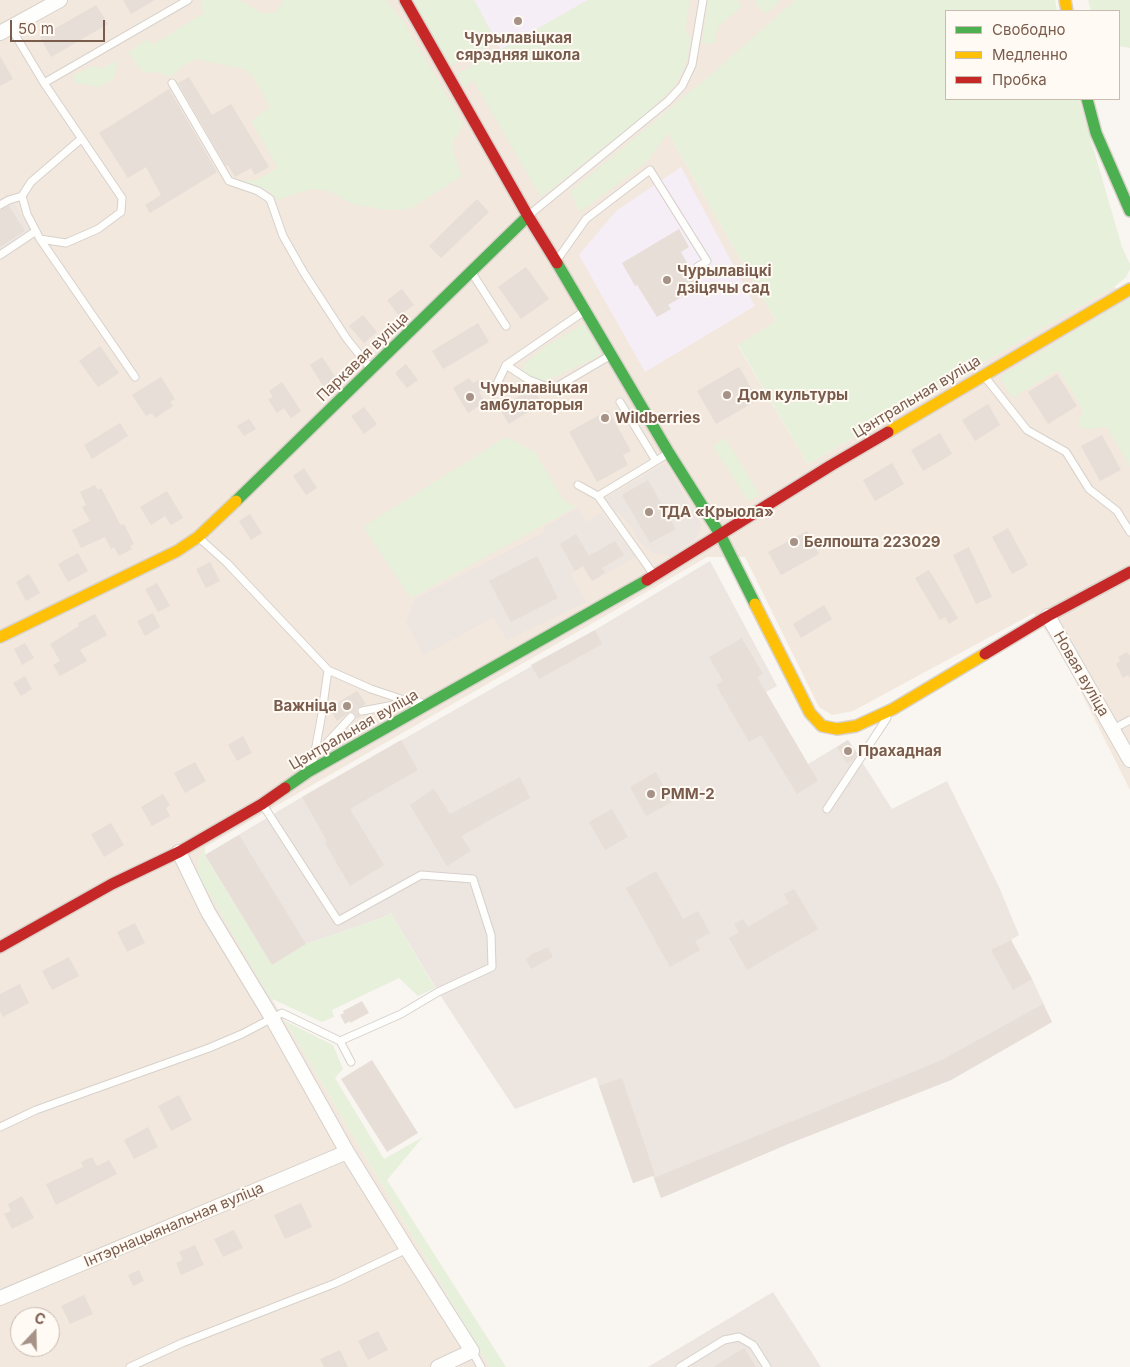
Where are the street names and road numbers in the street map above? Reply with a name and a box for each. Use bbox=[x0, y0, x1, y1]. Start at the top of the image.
street label: Паркавая вуліца bbox=[313, 309, 413, 405]
street label: Цэнтральная вуліца bbox=[850, 352, 984, 442]
street label: Новая вуліца bbox=[1049, 628, 1113, 720]
street label: Цэнтральная вуліца bbox=[286, 686, 422, 774]
street label: Інтэрнацыянальная вуліца bbox=[82, 1179, 266, 1271]

